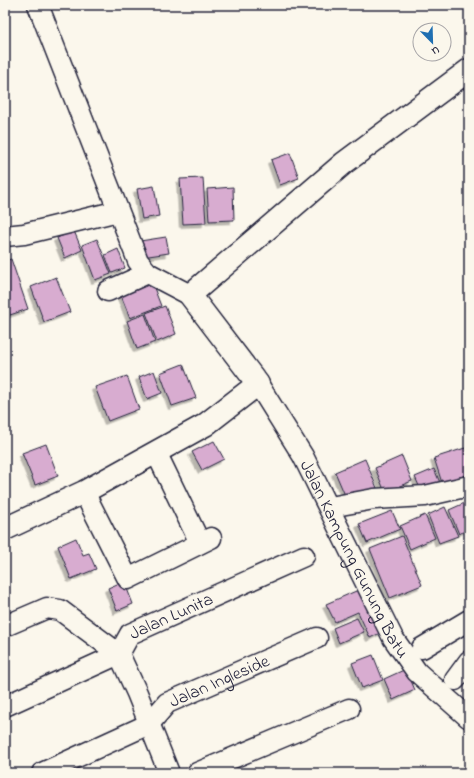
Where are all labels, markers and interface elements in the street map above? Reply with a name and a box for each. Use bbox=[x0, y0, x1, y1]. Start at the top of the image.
north arrow bbox=[412, 22, 452, 62]
text: U bbox=[429, 42, 442, 59]
street label: Jalan Kampung Gunung Batu bbox=[292, 456, 414, 664]
street label: Jalan Lunita bbox=[126, 587, 218, 648]
street label: Jalan Ingleside bbox=[166, 649, 275, 715]

